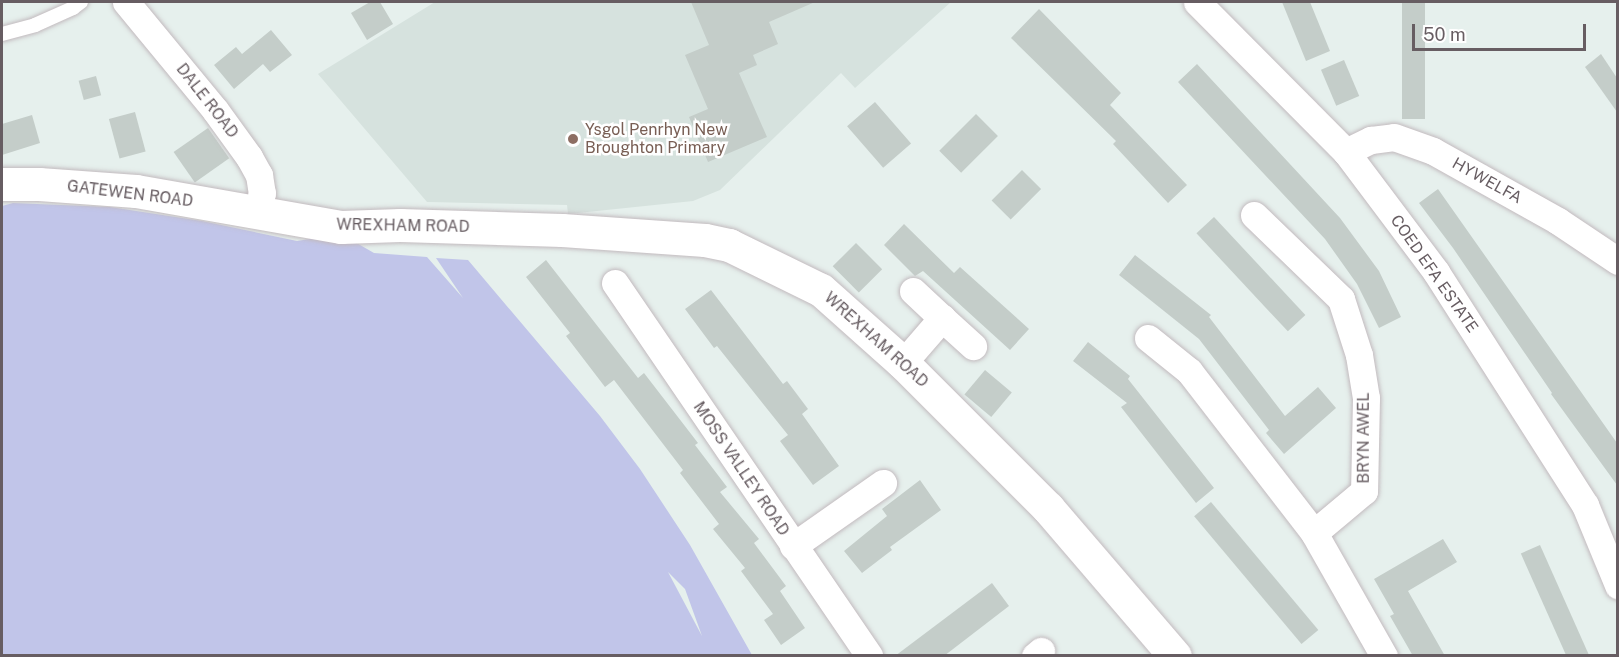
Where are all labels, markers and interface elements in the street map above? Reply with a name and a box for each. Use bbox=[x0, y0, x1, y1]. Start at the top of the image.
scale bar bbox=[1415, 12, 1589, 50]
text: 50 m bbox=[1423, 24, 1466, 45]
street label: DALE ROAD bbox=[172, 60, 242, 142]
place label: Ysgol Penrhyn New Broughton Primary bbox=[585, 120, 728, 158]
marker: Ysgol Penrhyn New Broughton Primary bbox=[566, 132, 580, 146]
street label: HYWELFA bbox=[1449, 154, 1525, 208]
street label: GATEWEN ROAD bbox=[66, 177, 194, 211]
street label: COED EFA ESTATE bbox=[1386, 211, 1482, 337]
street label: WREXHAM ROAD bbox=[336, 215, 470, 237]
street label: WREXHAM ROAD bbox=[820, 288, 932, 392]
street label: BRYN AWEL bbox=[1354, 392, 1374, 484]
street label: MOSS VALLEY ROAD bbox=[689, 398, 793, 540]

